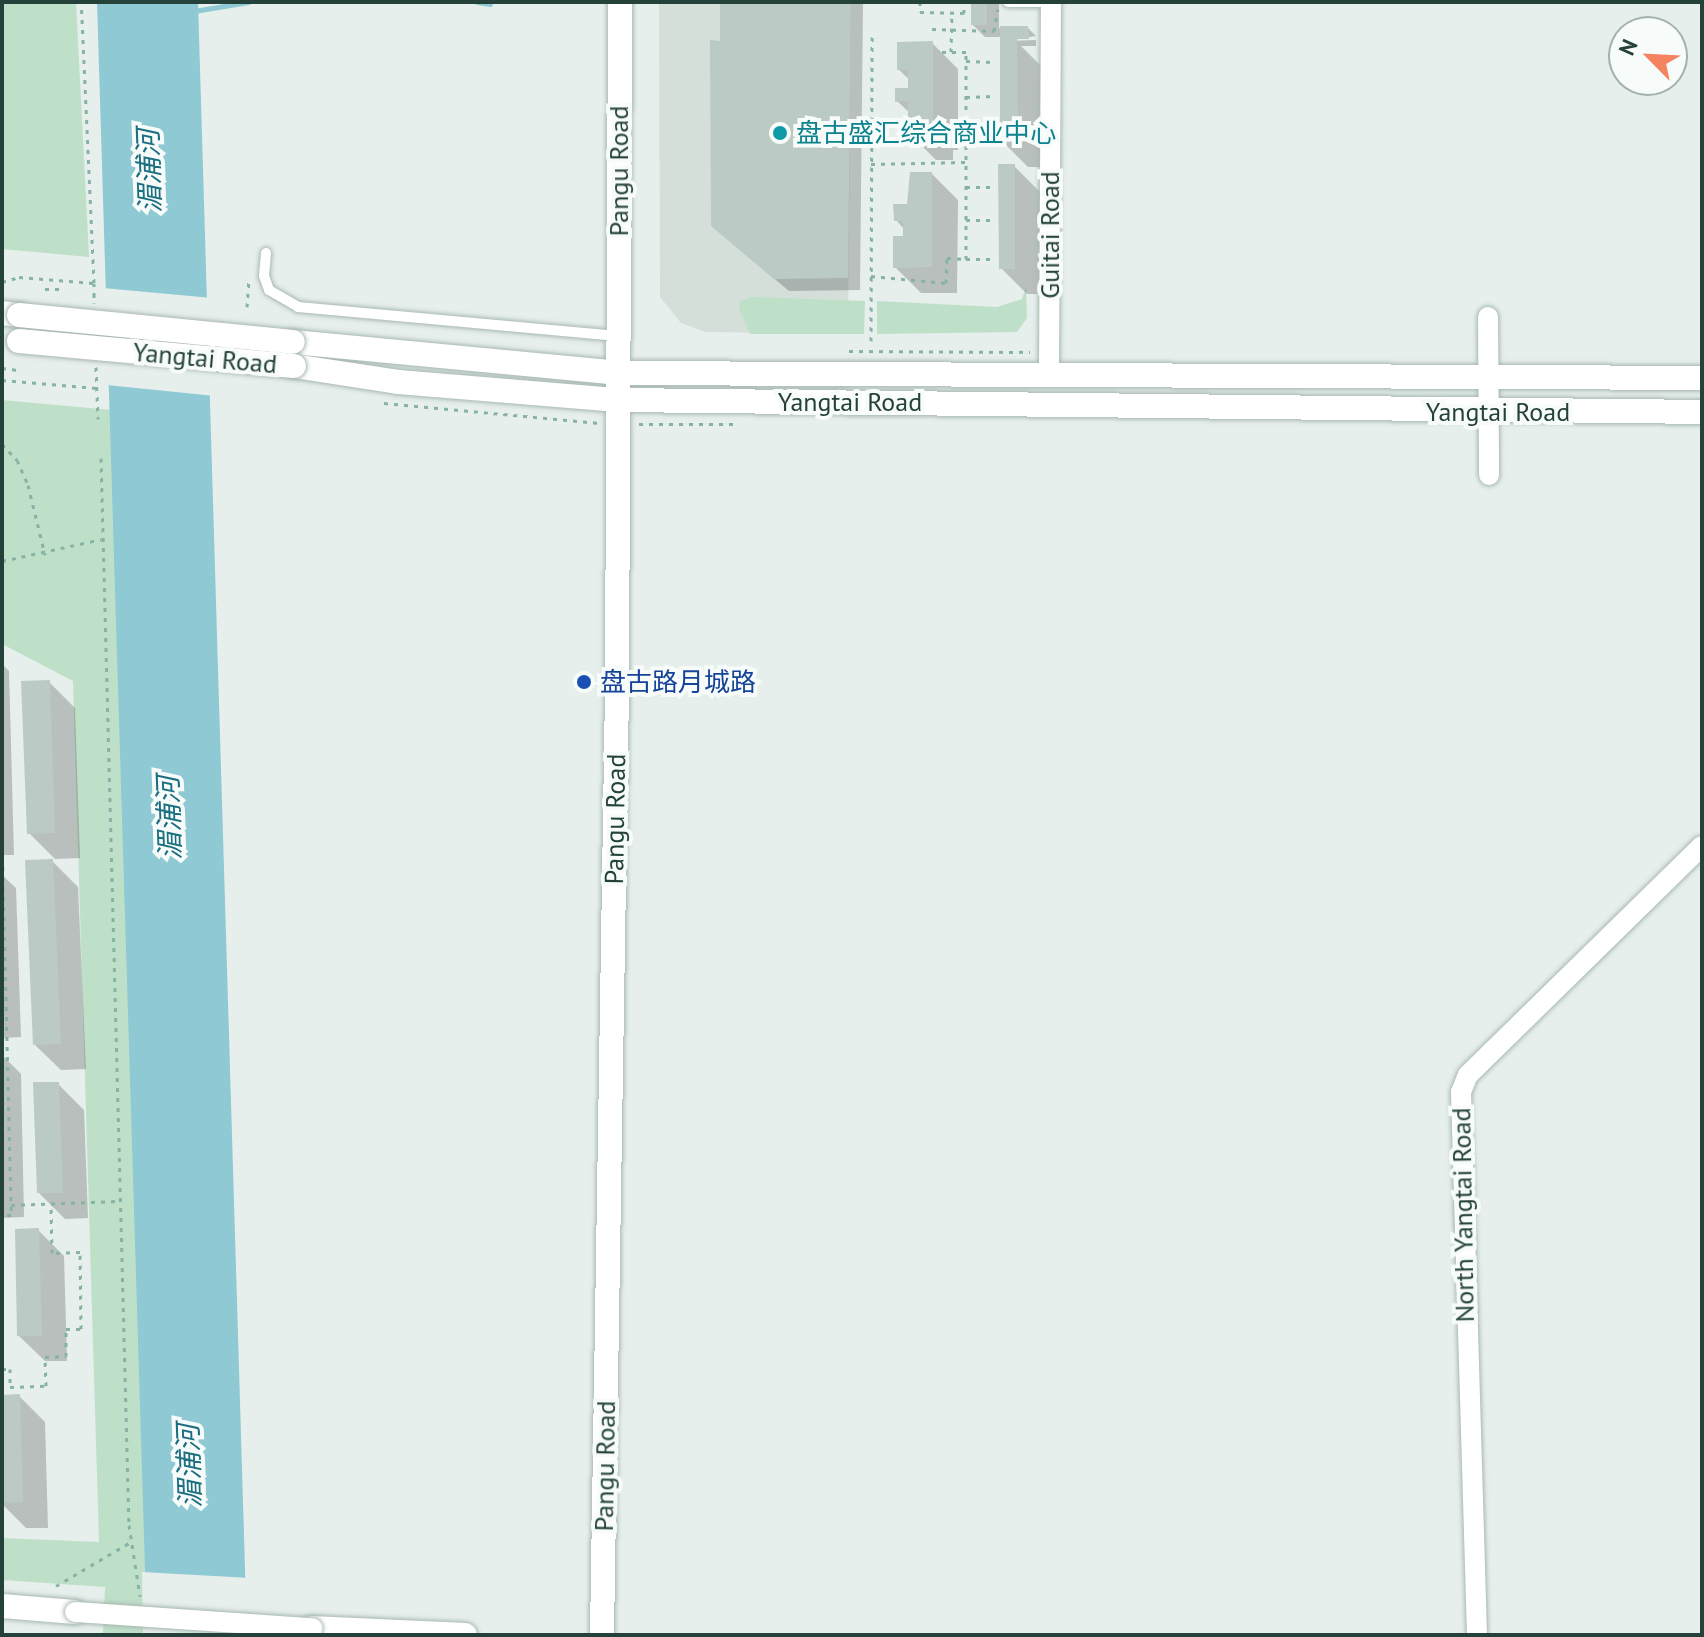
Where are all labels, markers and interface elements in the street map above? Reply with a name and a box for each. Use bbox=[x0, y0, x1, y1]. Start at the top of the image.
north arrow bbox=[1608, 16, 1688, 96]
text: N bbox=[1612, 35, 1644, 59]
street label: Pangu Road bbox=[603, 106, 635, 236]
place label: 盘古盛汇综合商业中心 bbox=[796, 117, 1056, 149]
marker: 盘古盛汇综合商业中心 bbox=[771, 124, 789, 142]
water label: 湄浦河 bbox=[131, 128, 167, 214]
street label: Guitai Road bbox=[1034, 171, 1066, 299]
street label: Yangtai Road bbox=[132, 336, 278, 380]
street label: Yangtai Road bbox=[778, 386, 922, 418]
street label: Yangtai Road bbox=[1426, 396, 1570, 428]
place label: 盘古路月城路 bbox=[600, 666, 756, 698]
marker: 盘古路月城路 bbox=[575, 673, 593, 691]
street label: Pangu Road bbox=[598, 753, 632, 885]
water label: 湄浦河 bbox=[151, 775, 187, 861]
street label: North Yangtai Road bbox=[1446, 1107, 1480, 1323]
street label: Pangu Road bbox=[588, 1400, 622, 1532]
water label: 湄浦河 bbox=[171, 1423, 207, 1509]

